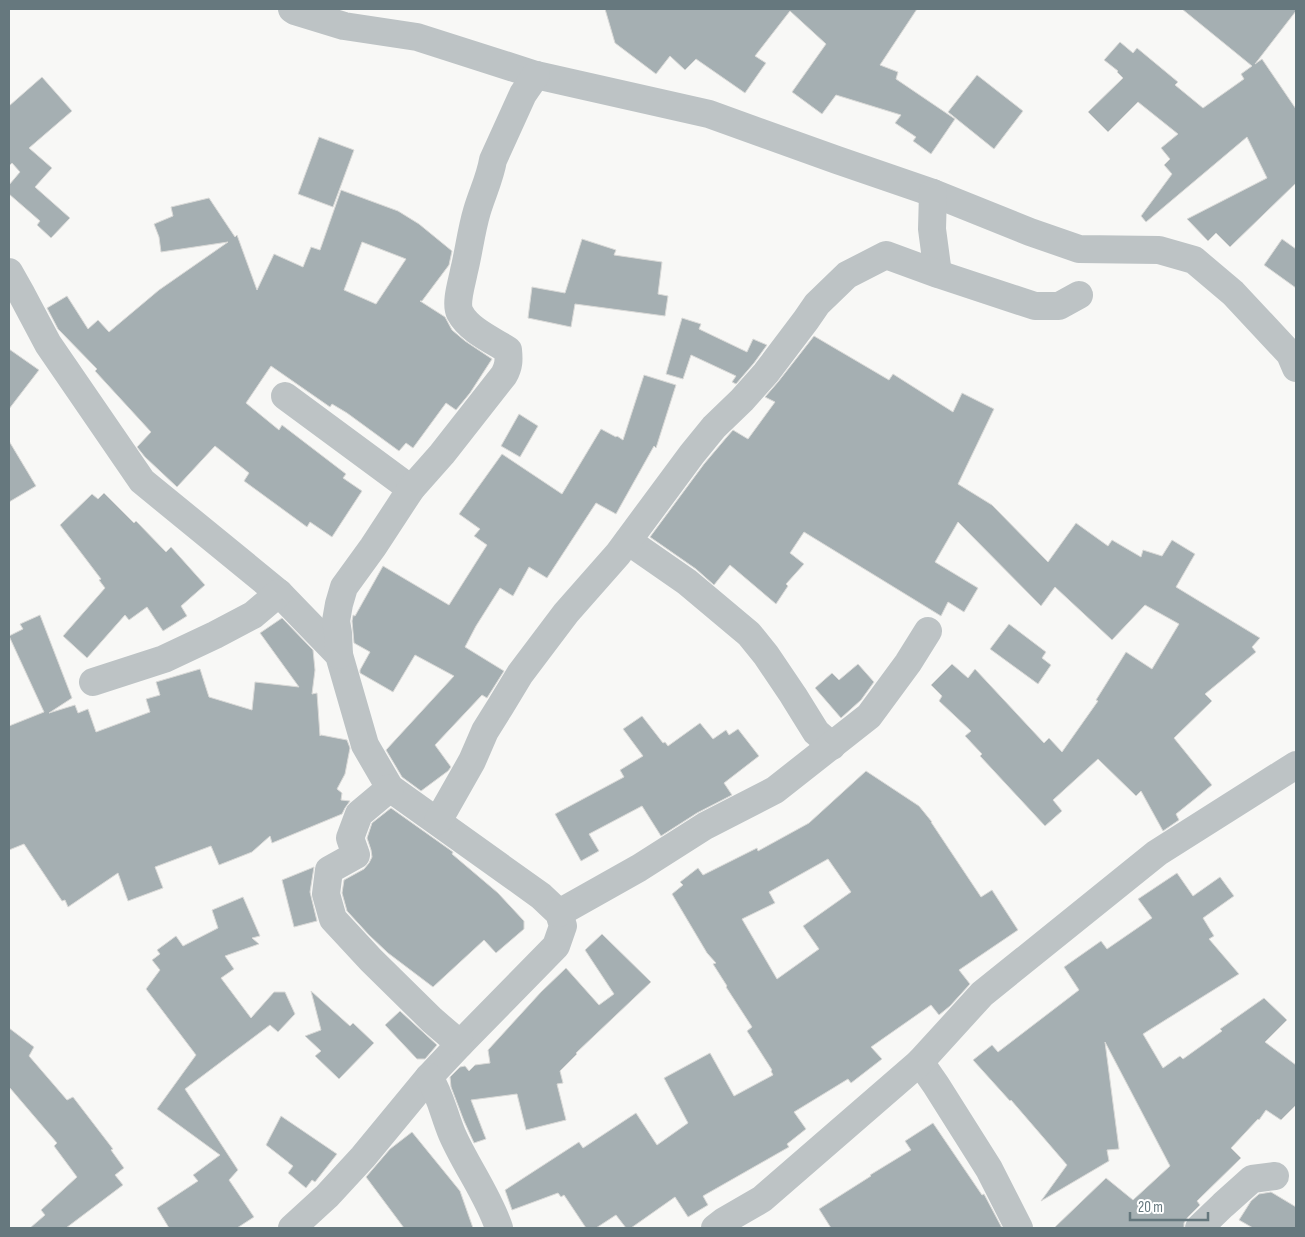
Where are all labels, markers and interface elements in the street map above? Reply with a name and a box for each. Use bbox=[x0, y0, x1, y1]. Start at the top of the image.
scale bar bbox=[1130, 1190, 1208, 1222]
text: 20 m bbox=[1138, 1198, 1163, 1217]

